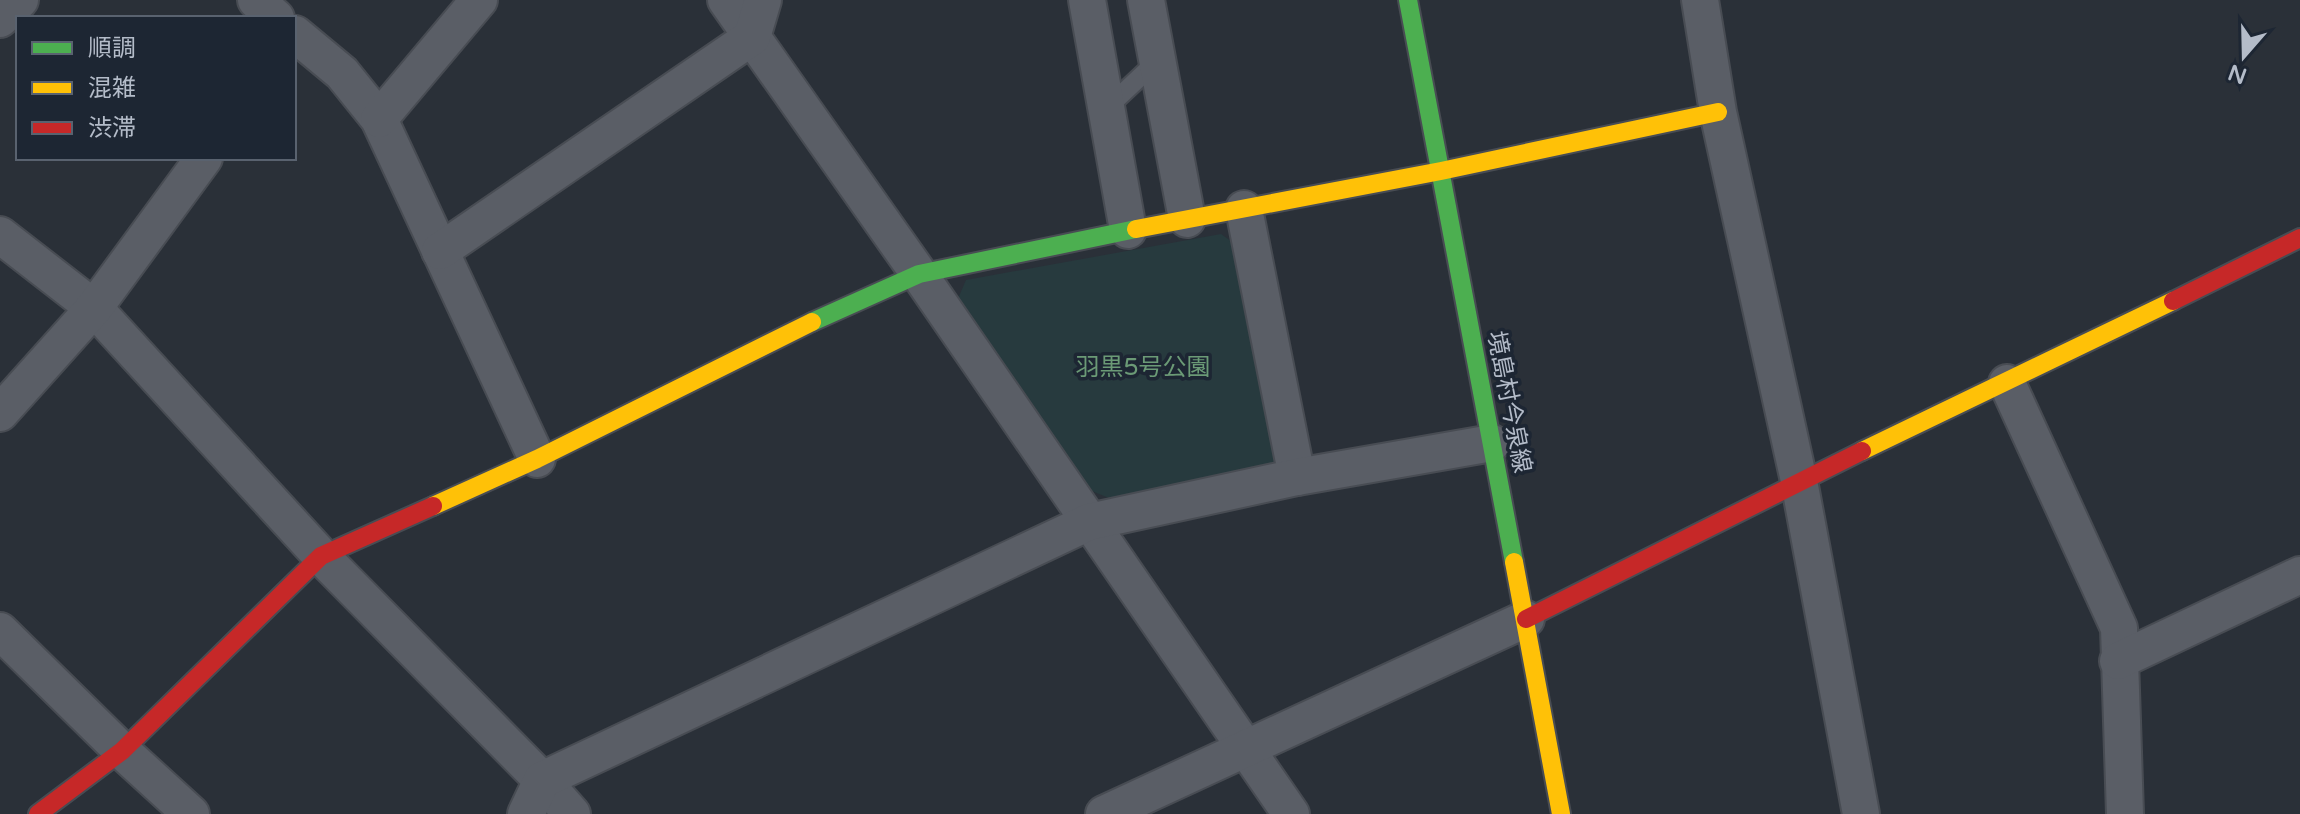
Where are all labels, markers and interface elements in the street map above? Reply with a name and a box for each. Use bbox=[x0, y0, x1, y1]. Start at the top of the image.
legend bbox=[16, 16, 296, 160]
north arrow bbox=[2204, 16, 2284, 96]
text: 順調 bbox=[88, 34, 136, 63]
text: N bbox=[2225, 59, 2250, 89]
text: 混雑 bbox=[88, 74, 136, 103]
text: 渋滞 bbox=[88, 114, 136, 143]
street label: 境島村今泉線 bbox=[1481, 329, 1537, 475]
park label: 羽黒5号公園 bbox=[1075, 353, 1211, 382]

